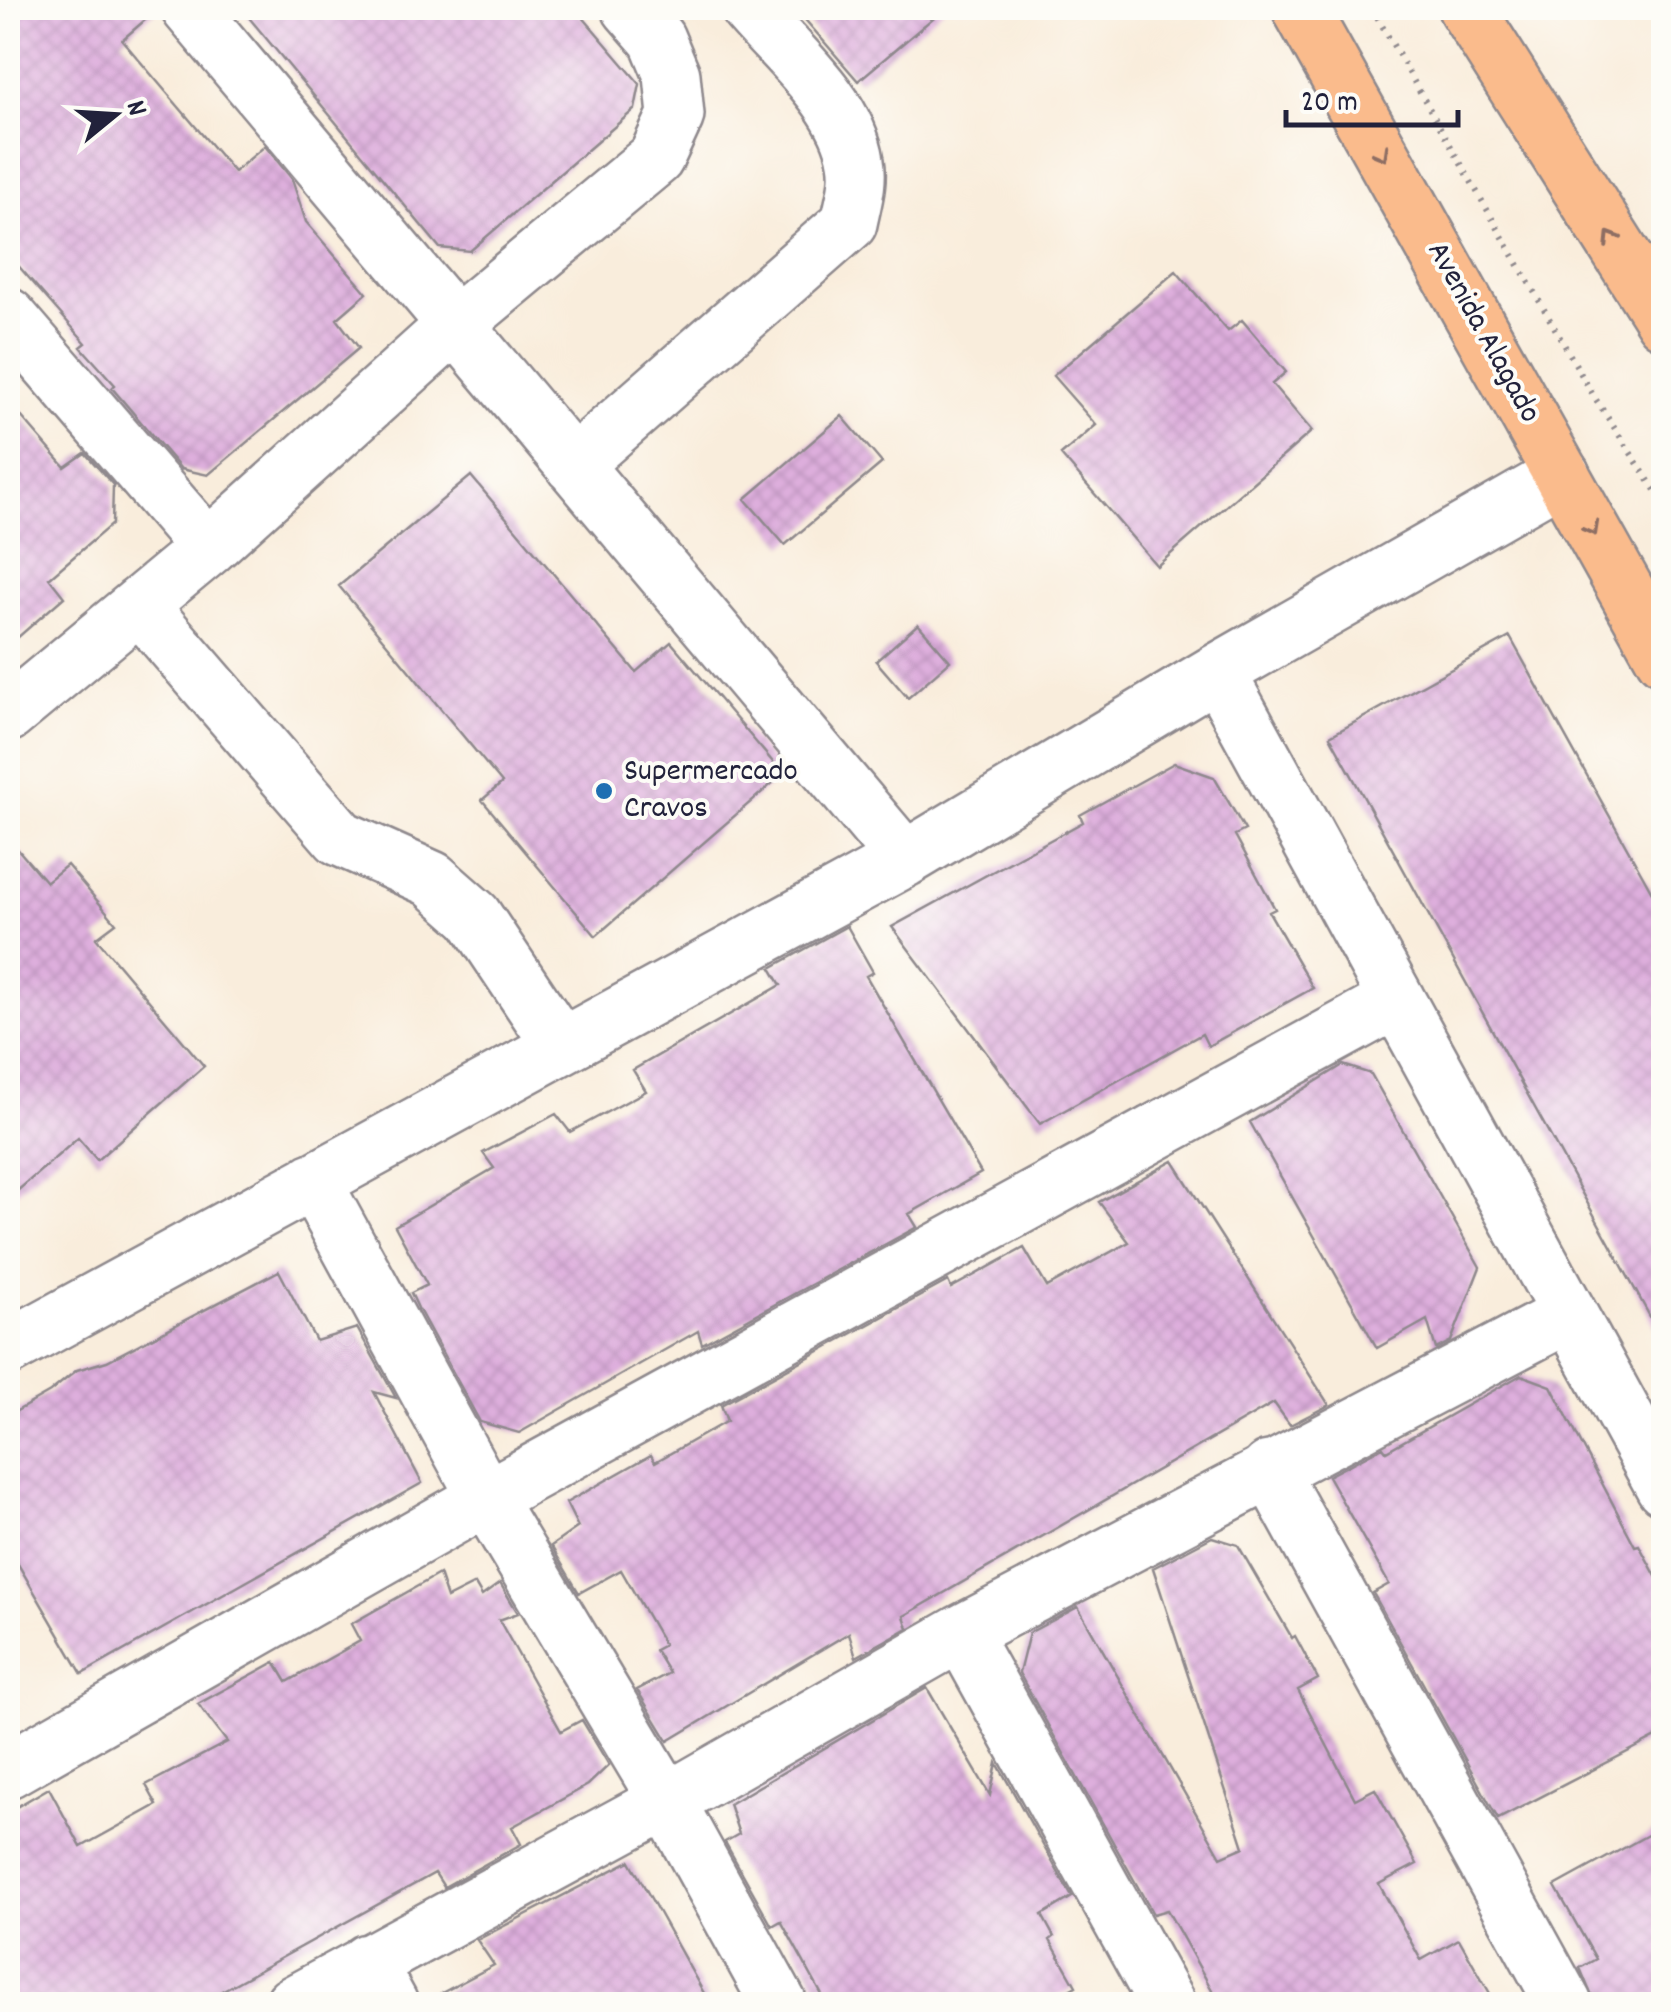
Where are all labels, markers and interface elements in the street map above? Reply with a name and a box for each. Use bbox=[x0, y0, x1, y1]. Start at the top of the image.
north arrow bbox=[65, 65, 165, 165]
scale bar bbox=[1286, 65, 1458, 127]
text: 20 m bbox=[1301, 83, 1358, 126]
text: N bbox=[113, 96, 155, 122]
one-way arrow bbox=[1370, 143, 1390, 161]
one-way arrow bbox=[1605, 231, 1624, 249]
street label: Avenida Alagado bbox=[1413, 234, 1551, 432]
one-way arrow bbox=[1579, 518, 1599, 536]
place label: Supermercado Cravos bbox=[624, 750, 798, 833]
marker: Supermercado Cravos bbox=[593, 780, 615, 802]

